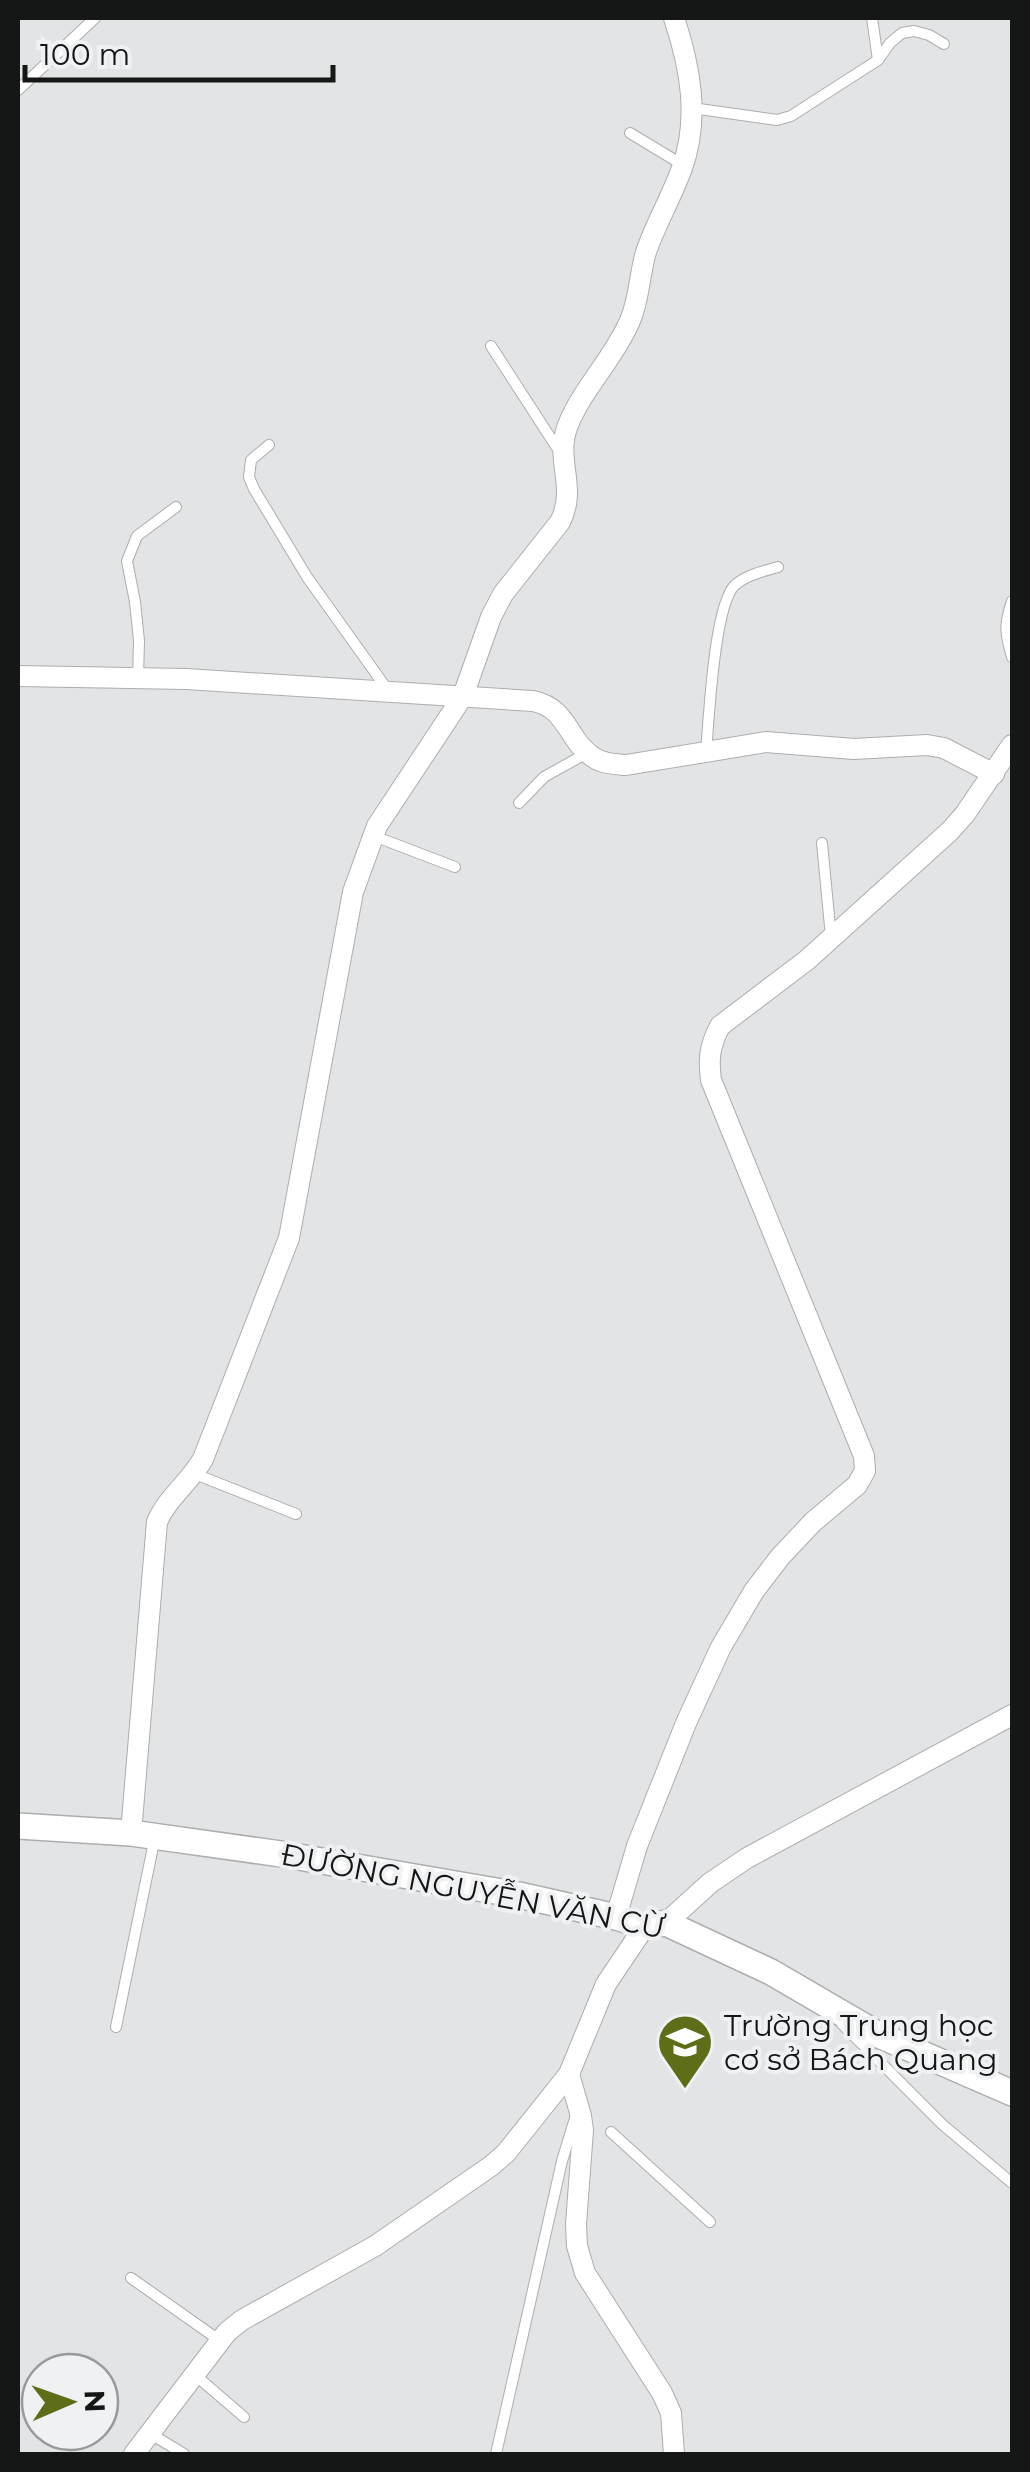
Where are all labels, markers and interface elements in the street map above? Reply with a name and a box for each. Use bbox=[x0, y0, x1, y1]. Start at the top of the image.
scale bar bbox=[25, 20, 332, 82]
text: 100 m bbox=[40, 36, 130, 73]
street label: ĐƯỜNG NGUYỄN VĂN CỪ bbox=[278, 1835, 668, 1946]
place label: Trường Trung học cơ sở Bách Quang bbox=[724, 2007, 998, 2078]
school or university icon: Trường Trung học cơ sở Bách Quang bbox=[655, 2012, 715, 2091]
north arrow bbox=[20, 2352, 120, 2452]
text: N bbox=[78, 2389, 112, 2413]

